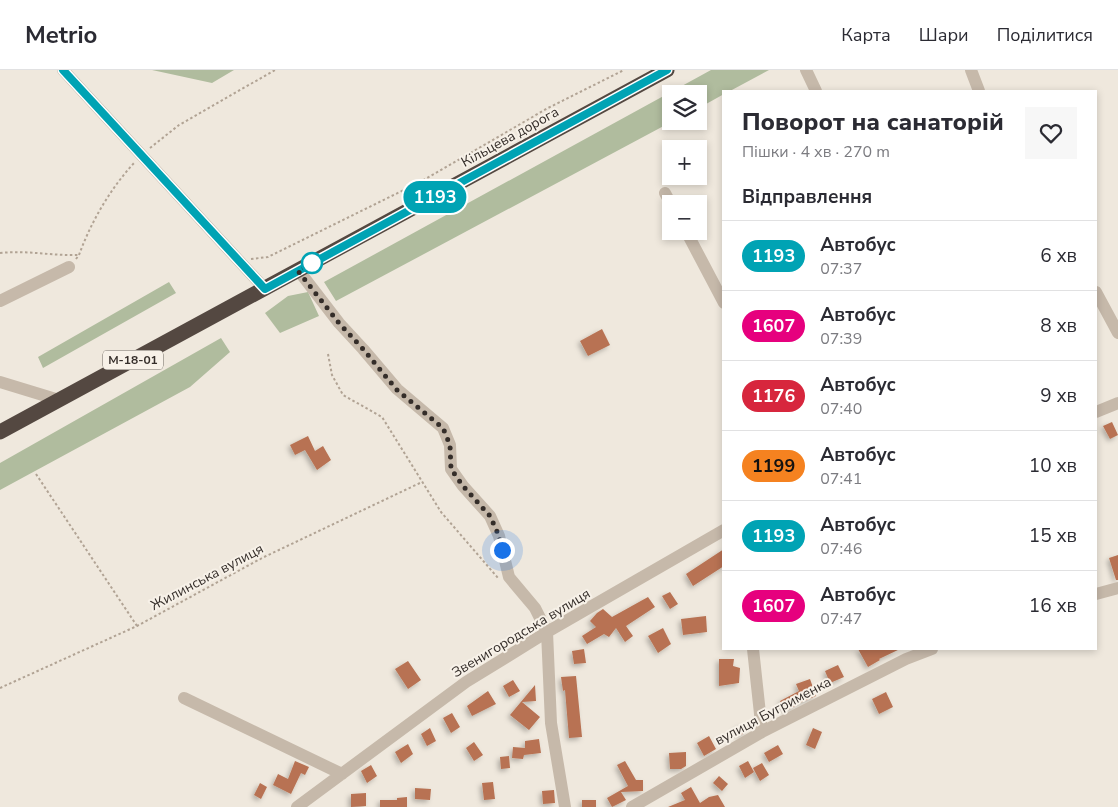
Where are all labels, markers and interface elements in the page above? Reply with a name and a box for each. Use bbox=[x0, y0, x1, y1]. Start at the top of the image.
text: Metrio bbox=[25, 19, 97, 51]
text: Карта bbox=[841, 23, 891, 47]
text: Шари bbox=[919, 23, 969, 47]
text: Поділитися bbox=[997, 23, 1093, 47]
map controls bbox=[662, 85, 707, 240]
button: layers bbox=[662, 85, 707, 130]
street label: Кільцева дорога bbox=[458, 102, 562, 172]
text: Поворот на санаторій bbox=[742, 106, 1004, 138]
button: heart bbox=[1025, 107, 1077, 159]
button: + bbox=[662, 140, 707, 185]
text: Пішки · 4 хв · 270 m bbox=[742, 141, 890, 163]
line badge: 1193 bbox=[400, 181, 470, 213]
text: Відправлення bbox=[742, 184, 872, 210]
text: 1193 bbox=[413, 185, 457, 209]
button: − bbox=[662, 195, 707, 240]
text: Автобус bbox=[820, 232, 896, 258]
text: 6 хв bbox=[1040, 243, 1077, 269]
text: 1193 bbox=[752, 244, 795, 268]
unlabelled marker bbox=[301, 252, 323, 274]
text: 07:37 bbox=[820, 258, 862, 280]
text: Автобус bbox=[820, 302, 896, 328]
text: 8 хв bbox=[1040, 313, 1077, 339]
text: 1607 bbox=[752, 314, 795, 338]
text: 07:39 bbox=[820, 328, 862, 350]
road number: М-18-01 bbox=[103, 350, 163, 370]
text: Автобус bbox=[820, 372, 896, 398]
text: 9 хв bbox=[1040, 383, 1077, 409]
text: 1176 bbox=[752, 384, 795, 408]
text: 07:40 bbox=[820, 398, 862, 420]
text: Автобус bbox=[820, 442, 896, 468]
text: 10 хв bbox=[1029, 453, 1077, 479]
text: 1199 bbox=[752, 454, 795, 478]
text: 07:41 bbox=[820, 468, 862, 490]
text: Автобус bbox=[820, 512, 896, 538]
text: 15 хв bbox=[1029, 523, 1077, 549]
text: 1193 bbox=[752, 524, 795, 548]
your location bbox=[490, 538, 515, 563]
text: 07:46 bbox=[820, 538, 862, 560]
street label: Жилинська вулиця bbox=[147, 539, 267, 615]
text: Автобус bbox=[820, 582, 896, 608]
street label: Звенигородська вулиця bbox=[448, 584, 594, 682]
text: 16 хв bbox=[1029, 593, 1077, 619]
text: 1607 bbox=[752, 594, 795, 618]
text: 07:47 bbox=[820, 608, 862, 630]
street label: вулиця Бугрименка bbox=[711, 672, 835, 750]

